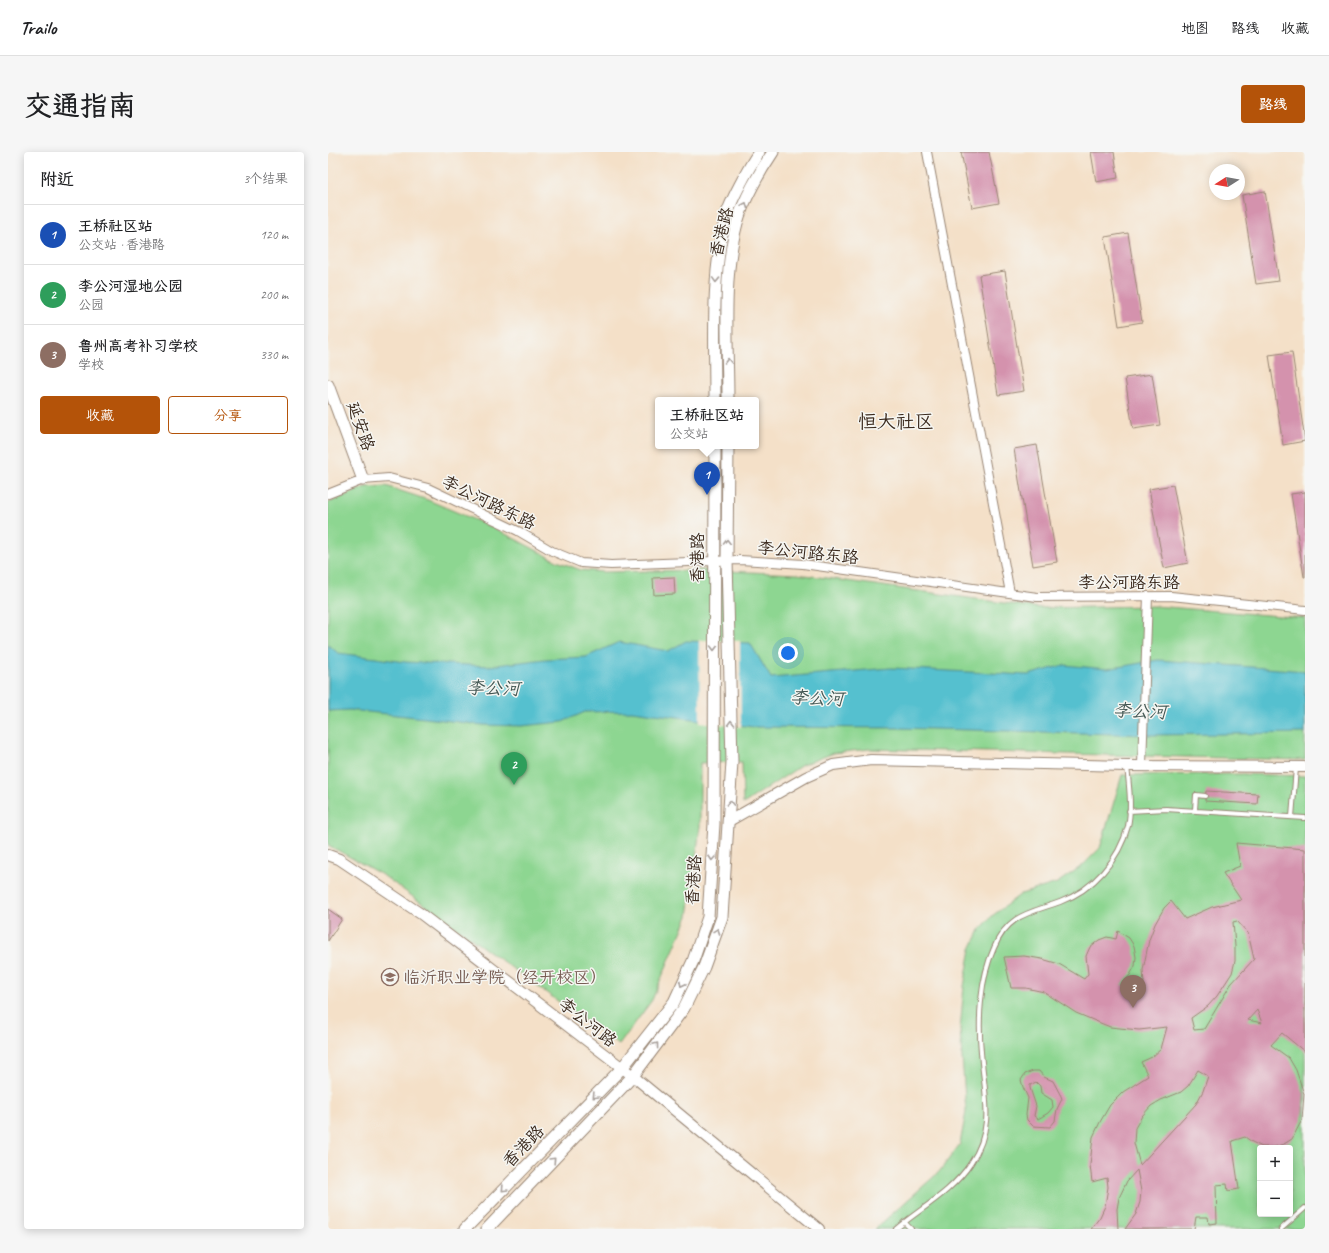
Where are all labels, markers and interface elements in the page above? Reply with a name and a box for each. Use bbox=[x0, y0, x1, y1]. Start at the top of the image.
text: Trailo bbox=[20, 16, 56, 40]
text: 地图 bbox=[1181, 20, 1209, 37]
text: 路线 bbox=[1231, 20, 1259, 37]
text: 收藏 bbox=[1281, 20, 1309, 37]
button: 路线 bbox=[1241, 85, 1305, 123]
text: 交通指南 bbox=[24, 88, 136, 123]
north arrow bbox=[1209, 164, 1245, 200]
text: 附近 bbox=[40, 169, 74, 190]
text: 3个结果 bbox=[243, 171, 288, 187]
one-way arrow bbox=[740, 202, 748, 210]
street label: 香港路 bbox=[705, 205, 738, 259]
text: 王桥社区站 bbox=[78, 217, 153, 236]
text: 1 bbox=[50, 227, 56, 243]
text: 120 m bbox=[260, 227, 288, 243]
text: 公交站 · 香港路 bbox=[78, 237, 165, 253]
text: 李公河湿地公园 bbox=[78, 277, 183, 296]
one-way arrow bbox=[712, 277, 720, 283]
text: 2 bbox=[50, 287, 56, 303]
text: 200 m bbox=[260, 287, 288, 303]
text: 公园 bbox=[78, 297, 104, 313]
text: 鲁州高考补习学校 bbox=[78, 337, 198, 356]
text: 3 bbox=[50, 347, 56, 363]
text: 330 m bbox=[260, 347, 288, 363]
text: 学校 bbox=[78, 357, 104, 373]
one-way arrow bbox=[724, 358, 732, 364]
button: 收藏 bbox=[40, 396, 160, 434]
button: 分享 bbox=[168, 396, 288, 434]
popup bbox=[655, 397, 759, 449]
street label: 延安路 bbox=[342, 399, 379, 454]
text: 王桥社区站 bbox=[669, 406, 745, 425]
district label: 恒大社区 bbox=[858, 410, 934, 434]
text: 公交站 bbox=[669, 426, 709, 442]
pin: 1 bbox=[694, 462, 720, 495]
street label: 李公河路东路 bbox=[438, 471, 539, 534]
street label: 香港路 bbox=[687, 533, 708, 584]
street label: 李公河路东路 bbox=[756, 537, 860, 568]
one-way arrow bbox=[723, 539, 731, 545]
street label: 李公河路东路 bbox=[1078, 572, 1180, 593]
your location bbox=[778, 643, 798, 663]
one-way arrow bbox=[710, 645, 718, 651]
water label: 李公河 bbox=[466, 677, 523, 700]
water label: 李公河 bbox=[790, 686, 847, 710]
water label: 李公河 bbox=[1113, 699, 1170, 723]
one-way arrow bbox=[727, 720, 735, 726]
pin: 2 bbox=[501, 752, 527, 785]
one-way arrow bbox=[726, 800, 734, 806]
street label: 香港路 bbox=[681, 854, 706, 906]
one-way arrow bbox=[707, 855, 716, 861]
one-way arrow bbox=[712, 928, 721, 935]
school or university icon: 临沂职业学院（经开校区） bbox=[380, 967, 400, 987]
place label: 临沂职业学院（经开校区） bbox=[403, 967, 607, 988]
pin: 3 bbox=[1120, 975, 1146, 1008]
one-way arrow bbox=[679, 980, 687, 987]
street label: 李公河路 bbox=[554, 993, 621, 1052]
one-way arrow bbox=[652, 1043, 659, 1050]
one-way arrow bbox=[592, 1091, 600, 1099]
street label: 香港路 bbox=[498, 1121, 549, 1172]
map controls bbox=[1257, 1145, 1293, 1217]
button: + bbox=[1257, 1145, 1293, 1181]
one-way arrow bbox=[548, 1157, 555, 1165]
button: − bbox=[1257, 1181, 1293, 1217]
one-way arrow bbox=[501, 1184, 509, 1192]

